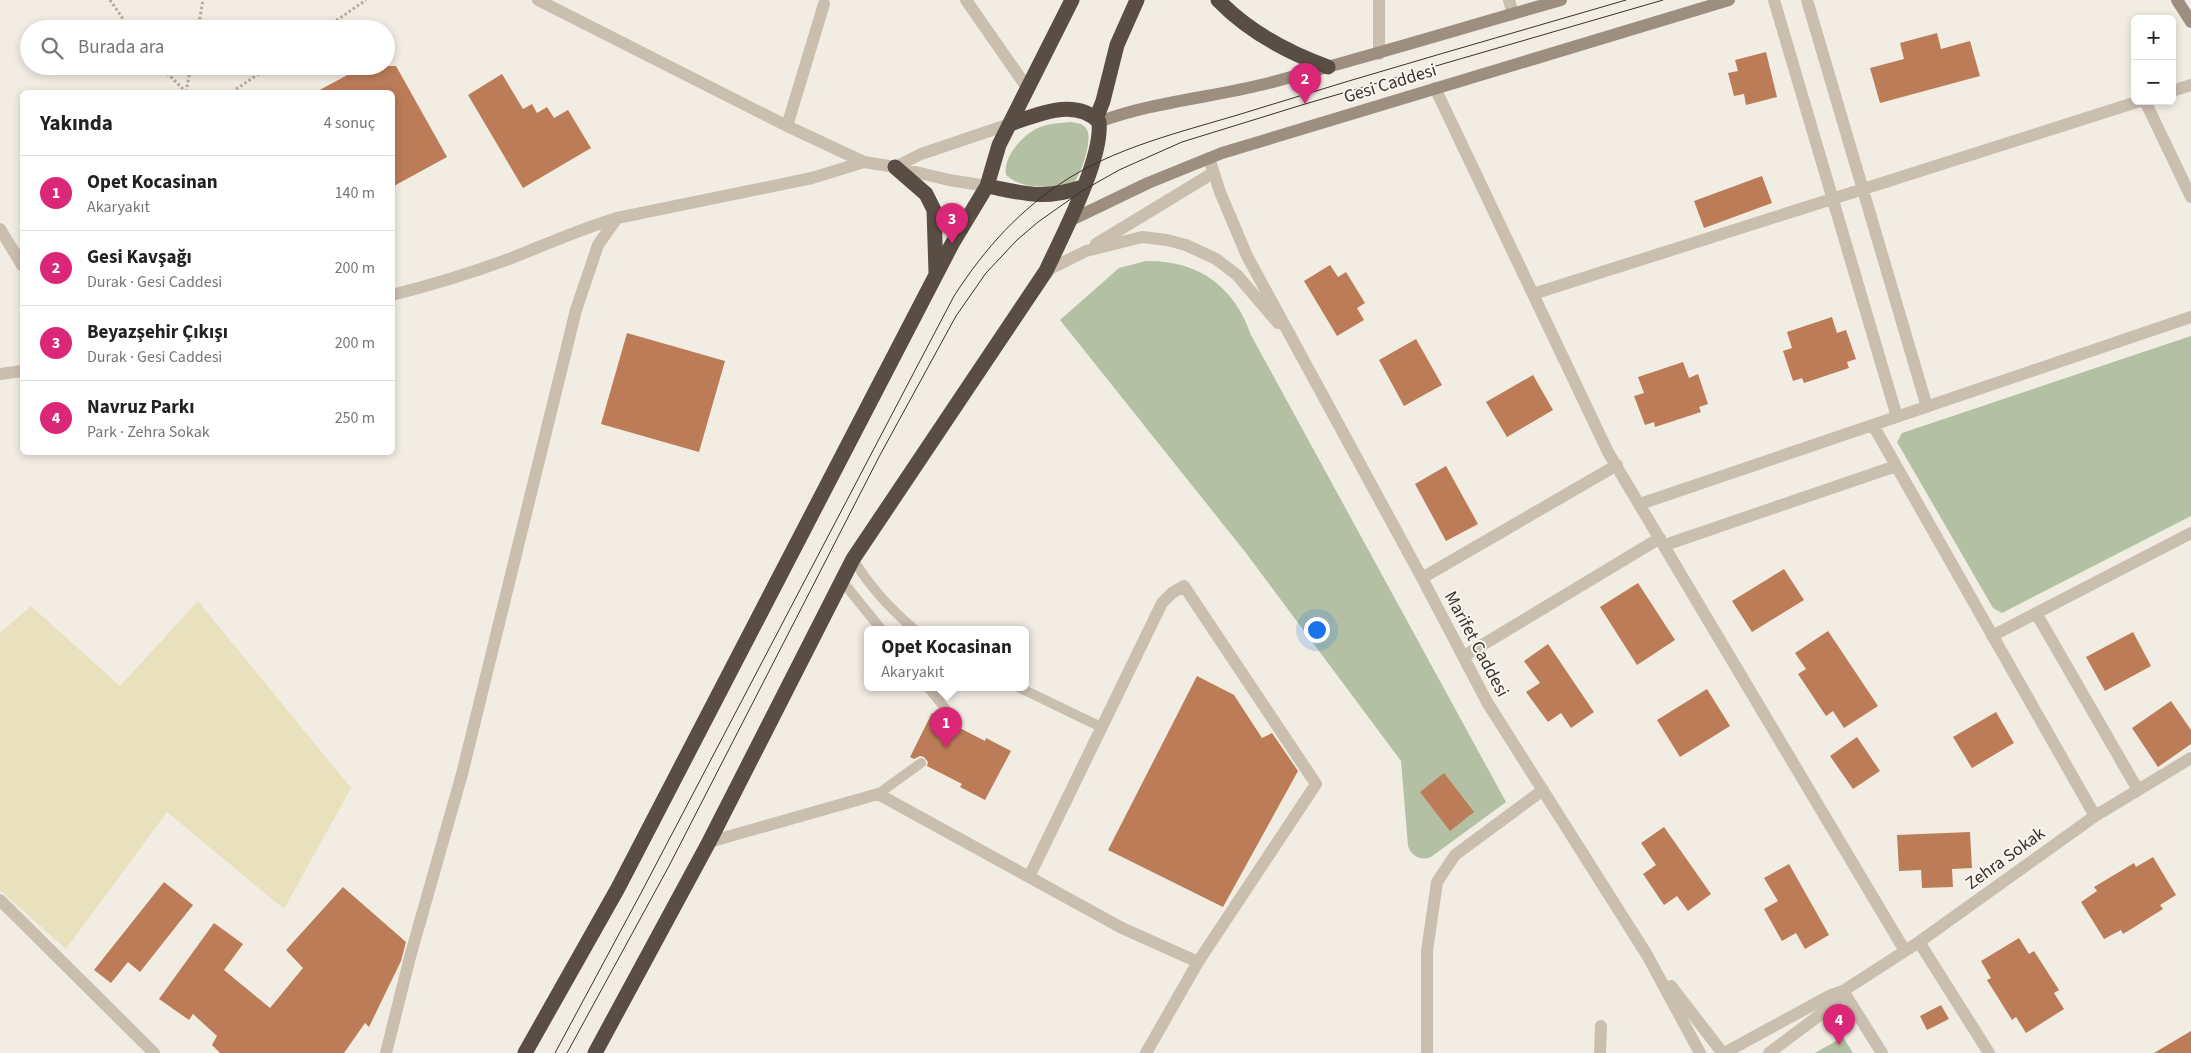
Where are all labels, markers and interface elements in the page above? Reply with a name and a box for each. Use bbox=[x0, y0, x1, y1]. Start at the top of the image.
map controls bbox=[2131, 15, 2176, 105]
button: + bbox=[2131, 15, 2176, 60]
search box bbox=[20, 20, 395, 75]
icon: search bbox=[38, 34, 66, 62]
text: Burada ara bbox=[78, 34, 164, 61]
street label: Gesi Caddesi bbox=[1341, 58, 1440, 109]
button: − bbox=[2131, 60, 2176, 105]
pin: 2 bbox=[1289, 63, 1321, 104]
text: Yakında bbox=[40, 108, 113, 138]
text: 4 sonuç bbox=[324, 112, 375, 134]
text: Opet Kocasinan bbox=[87, 169, 218, 196]
text: 1 bbox=[52, 182, 60, 204]
text: 140 m bbox=[335, 182, 375, 204]
text: Akaryakıt bbox=[87, 196, 150, 218]
pin: 3 bbox=[936, 203, 968, 244]
text: Gesi Kavşağı bbox=[87, 244, 192, 271]
text: 2 bbox=[52, 257, 60, 279]
text: 200 m bbox=[335, 257, 375, 279]
text: Durak · Gesi Caddesi bbox=[87, 271, 222, 293]
text: Beyazşehir Çıkışı bbox=[87, 319, 228, 346]
text: 3 bbox=[52, 332, 60, 354]
text: 200 m bbox=[335, 332, 375, 354]
text: Durak · Gesi Caddesi bbox=[87, 346, 222, 368]
text: Navruz Parkı bbox=[87, 394, 194, 421]
text: 4 bbox=[52, 407, 60, 429]
text: 250 m bbox=[335, 407, 375, 429]
text: Park · Zehra Sokak bbox=[87, 421, 210, 443]
street label: Marifet Caddesi bbox=[1438, 587, 1515, 702]
your location bbox=[1304, 617, 1330, 643]
popup bbox=[864, 626, 1029, 691]
text: Opet Kocasinan bbox=[881, 634, 1012, 661]
text: Akaryakıt bbox=[881, 661, 944, 683]
pin: 1 bbox=[930, 707, 962, 748]
street label: Zehra Sokak bbox=[1960, 821, 2050, 896]
pin: 4 bbox=[1823, 1004, 1855, 1045]

